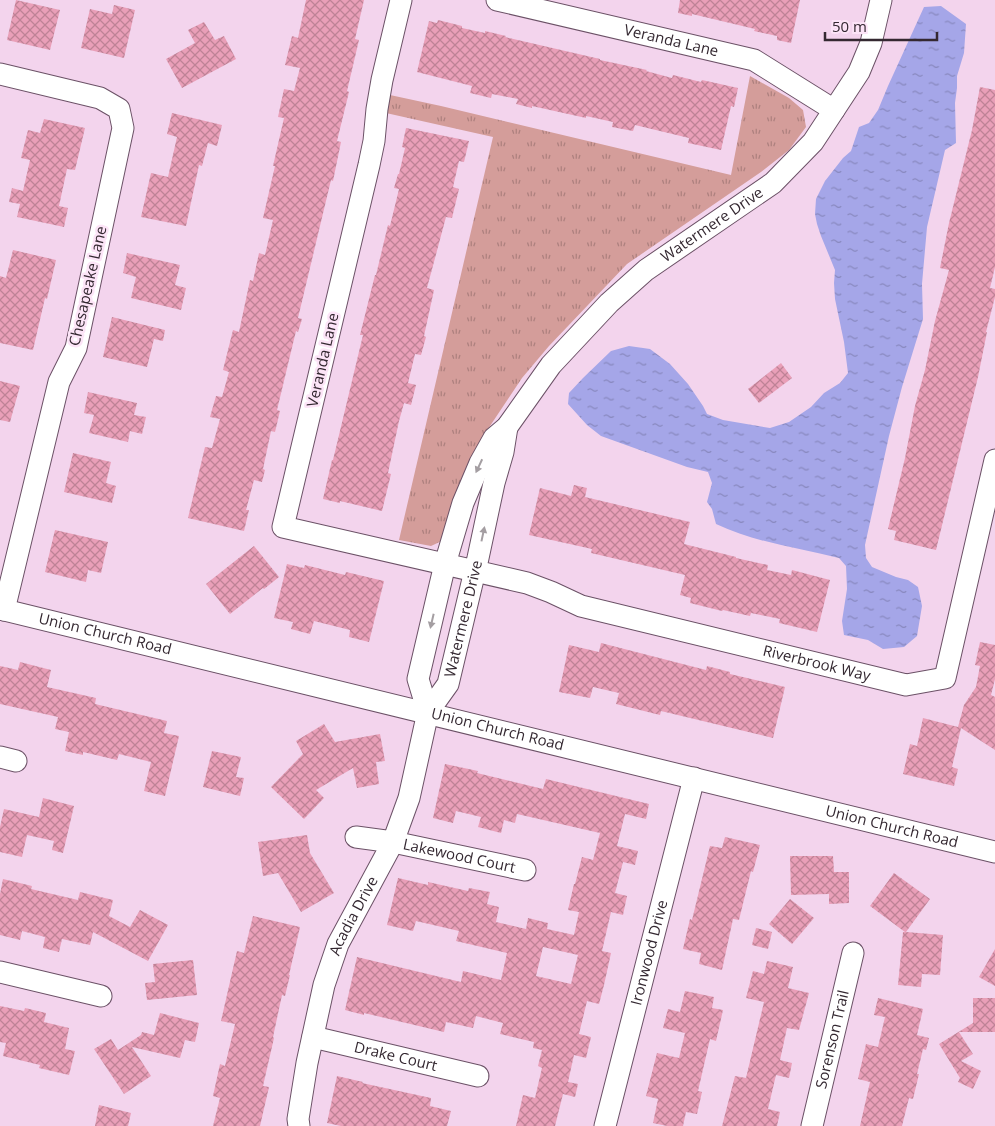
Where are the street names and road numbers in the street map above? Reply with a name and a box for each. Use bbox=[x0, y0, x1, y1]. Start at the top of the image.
street label: Veranda Lane bbox=[622, 19, 721, 60]
street label: Watermere Drive bbox=[657, 182, 767, 266]
street label: Chesapeake Lane bbox=[64, 224, 111, 348]
street label: Veranda Lane bbox=[301, 311, 343, 409]
street label: Watermere Drive bbox=[439, 558, 486, 679]
street label: Union Church Road bbox=[37, 607, 174, 659]
street label: Riverbrook Way bbox=[761, 640, 873, 685]
street label: Union Church Road bbox=[429, 702, 566, 754]
street label: Union Church Road bbox=[823, 800, 961, 852]
street label: Lakewood Court bbox=[401, 833, 517, 877]
street label: Acadia Drive bbox=[324, 872, 382, 958]
street label: Ironwood Drive bbox=[625, 897, 671, 1007]
street label: Sorenson Trail bbox=[810, 988, 853, 1090]
street label: Drake Court bbox=[352, 1036, 440, 1075]

